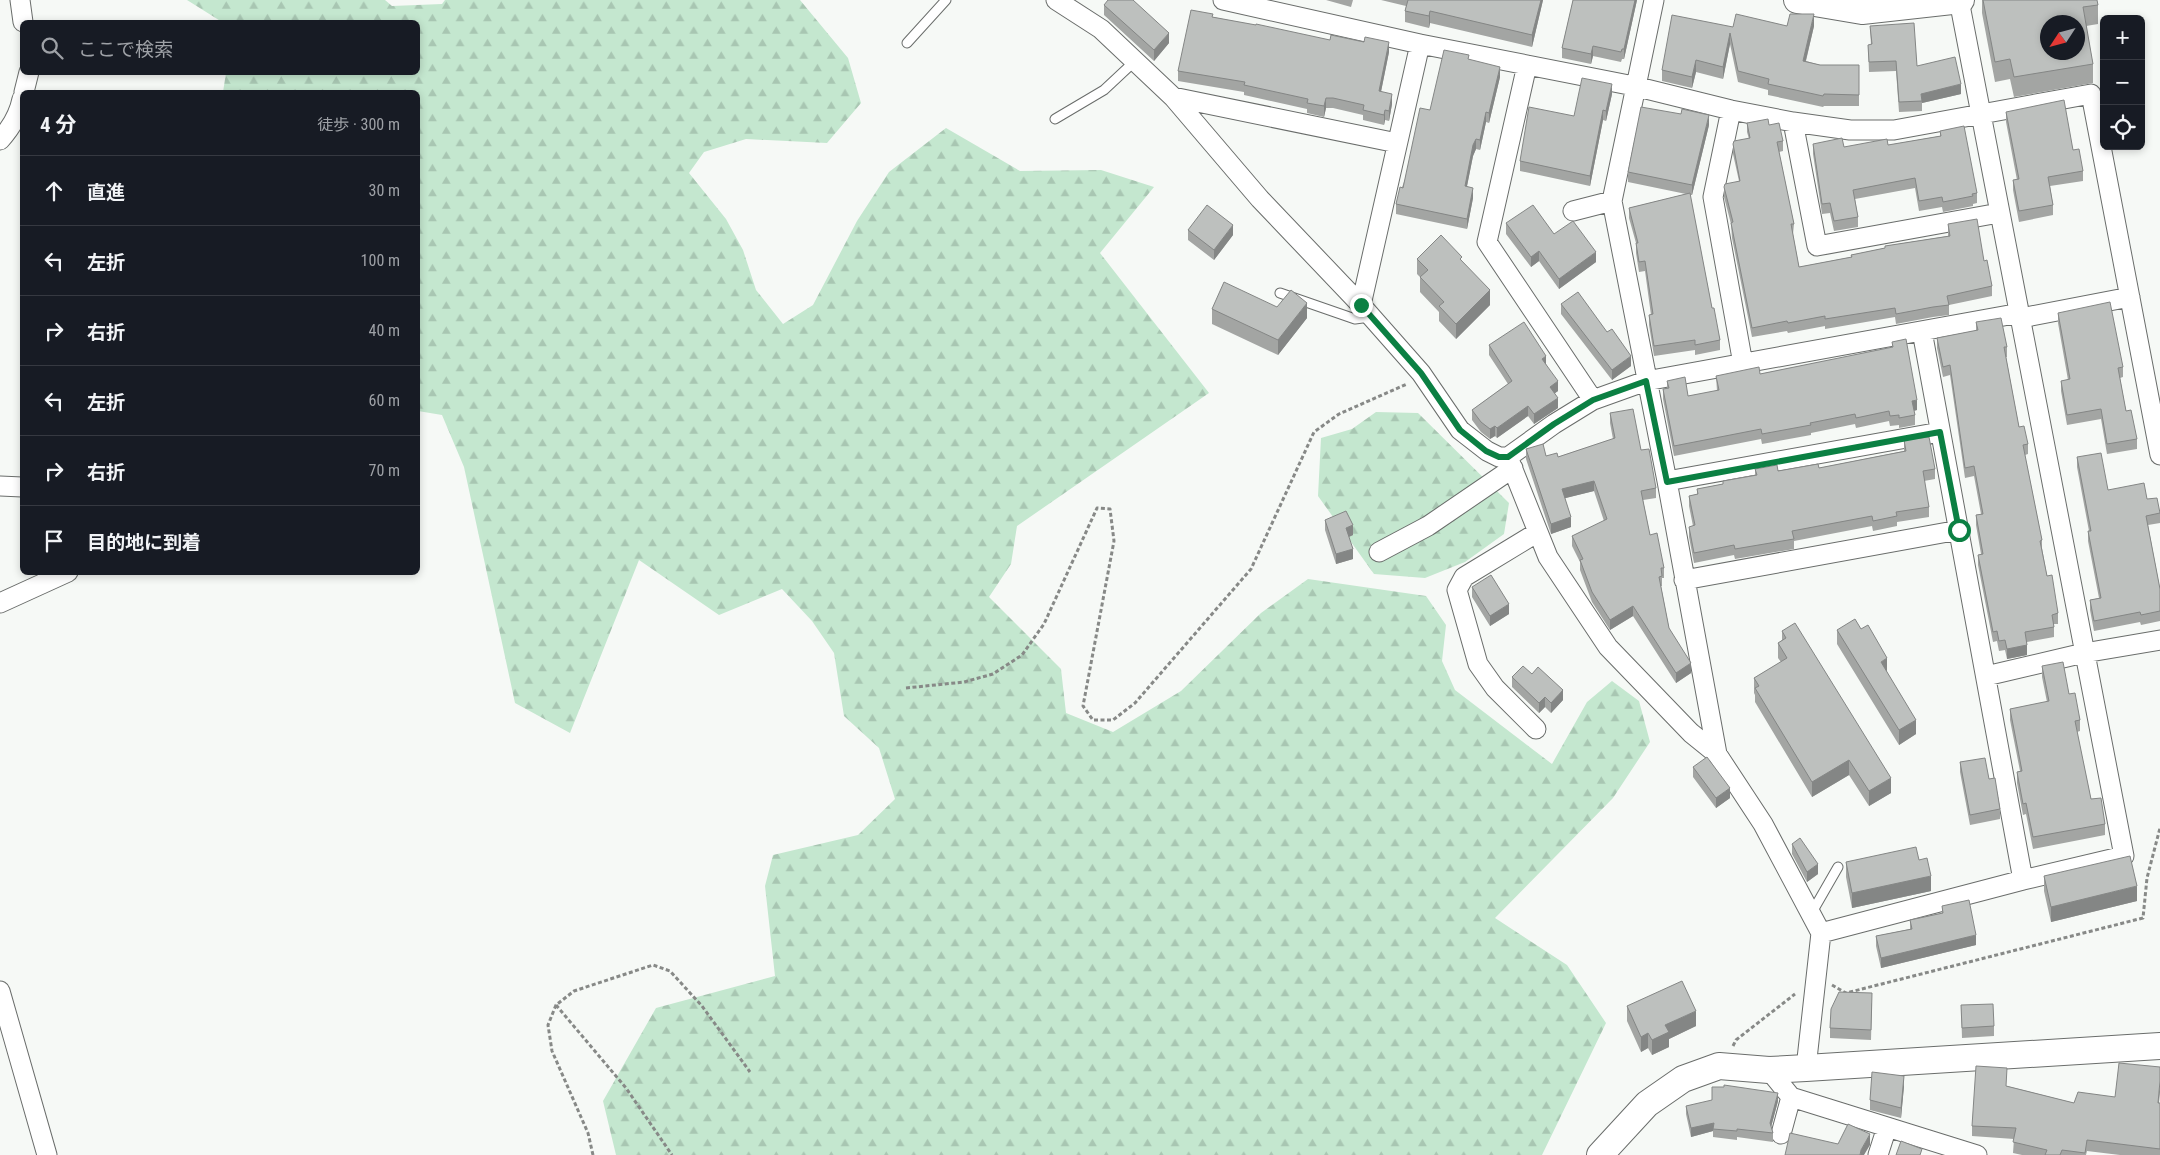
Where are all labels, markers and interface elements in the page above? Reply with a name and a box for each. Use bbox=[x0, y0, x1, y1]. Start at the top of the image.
north arrow bbox=[2040, 15, 2085, 60]
map controls bbox=[2100, 15, 2145, 150]
button: + bbox=[2100, 15, 2145, 60]
search box bbox=[20, 20, 420, 75]
icon: search bbox=[38, 34, 66, 62]
text: ここで検索 bbox=[78, 38, 173, 61]
button: − bbox=[2100, 60, 2145, 105]
button: locate bbox=[2100, 105, 2145, 150]
text: 4 分 bbox=[40, 113, 76, 137]
text: 徒歩 · 300 m bbox=[317, 115, 400, 134]
icon: ahead bbox=[40, 177, 68, 205]
text: 直進 bbox=[87, 181, 125, 204]
text: 30 m bbox=[368, 181, 400, 200]
icon: left bbox=[40, 247, 68, 275]
text: 左折 bbox=[87, 251, 125, 274]
text: 100 m bbox=[361, 251, 400, 270]
route end bbox=[1350, 294, 1373, 317]
icon: right bbox=[40, 317, 68, 345]
text: 右折 bbox=[87, 321, 125, 344]
text: 40 m bbox=[368, 321, 400, 340]
icon: left bbox=[40, 387, 68, 415]
text: 左折 bbox=[87, 391, 125, 414]
text: 60 m bbox=[368, 391, 400, 410]
icon: right bbox=[40, 457, 68, 485]
text: 右折 bbox=[87, 461, 125, 484]
text: 70 m bbox=[368, 461, 400, 480]
route start bbox=[1948, 519, 1971, 542]
icon: arrive bbox=[40, 527, 68, 555]
text: 目的地に到着 bbox=[87, 531, 201, 554]

